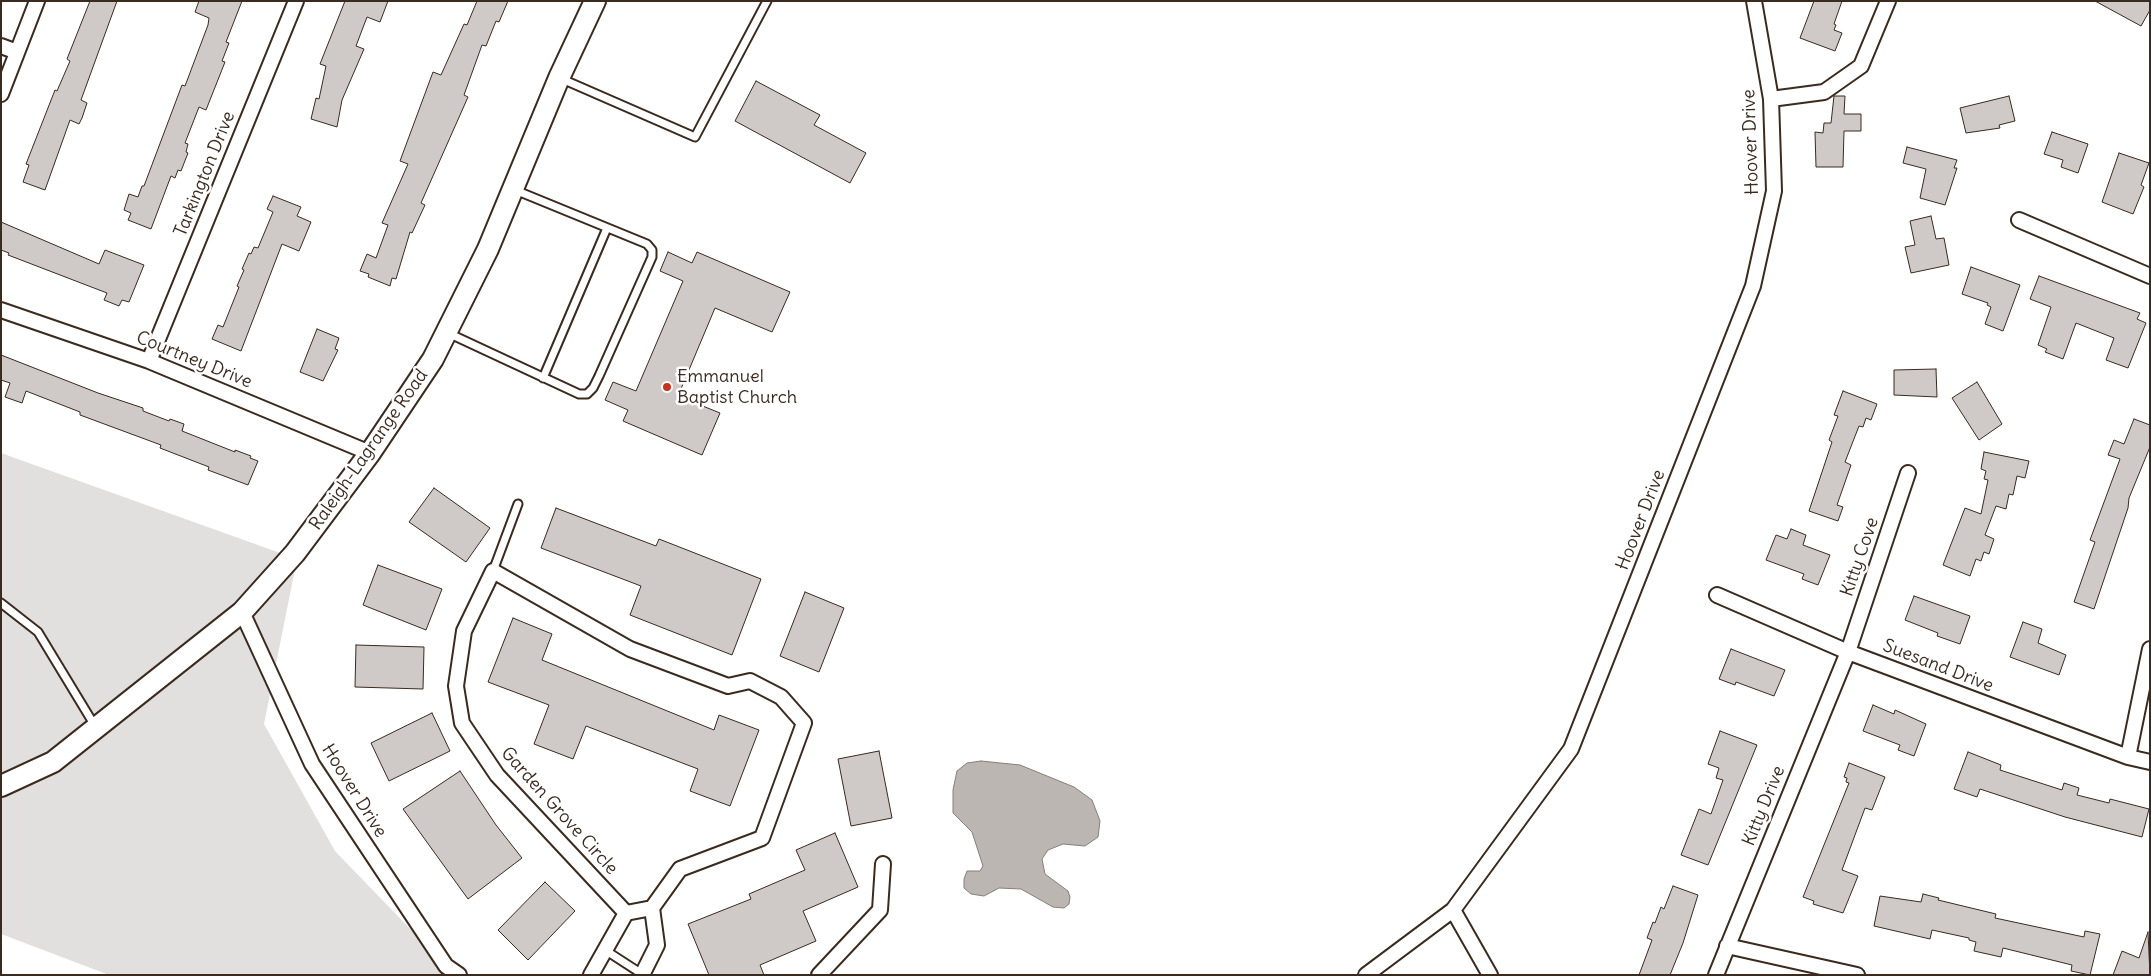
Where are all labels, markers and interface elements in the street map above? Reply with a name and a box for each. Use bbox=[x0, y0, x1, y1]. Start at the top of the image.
street label: Hoover Drive bbox=[1738, 89, 1764, 195]
street label: Tarkington Drive bbox=[170, 108, 240, 240]
street label: Courtney Drive bbox=[133, 327, 255, 393]
street label: Raleigh-Lagrange Road bbox=[305, 365, 433, 535]
place label: Emmanuel Baptist Church bbox=[677, 366, 797, 408]
marker: Emmanuel Baptist Church bbox=[661, 381, 673, 393]
street label: Hoover Drive bbox=[1612, 467, 1670, 573]
street label: Kitty Cove bbox=[1836, 515, 1884, 599]
street label: Suesand Drive bbox=[1880, 635, 1996, 697]
street label: Hoover Drive bbox=[317, 740, 391, 842]
street label: Garden Grove Circle bbox=[496, 743, 622, 879]
street label: Kitty Drive bbox=[1738, 763, 1790, 849]

